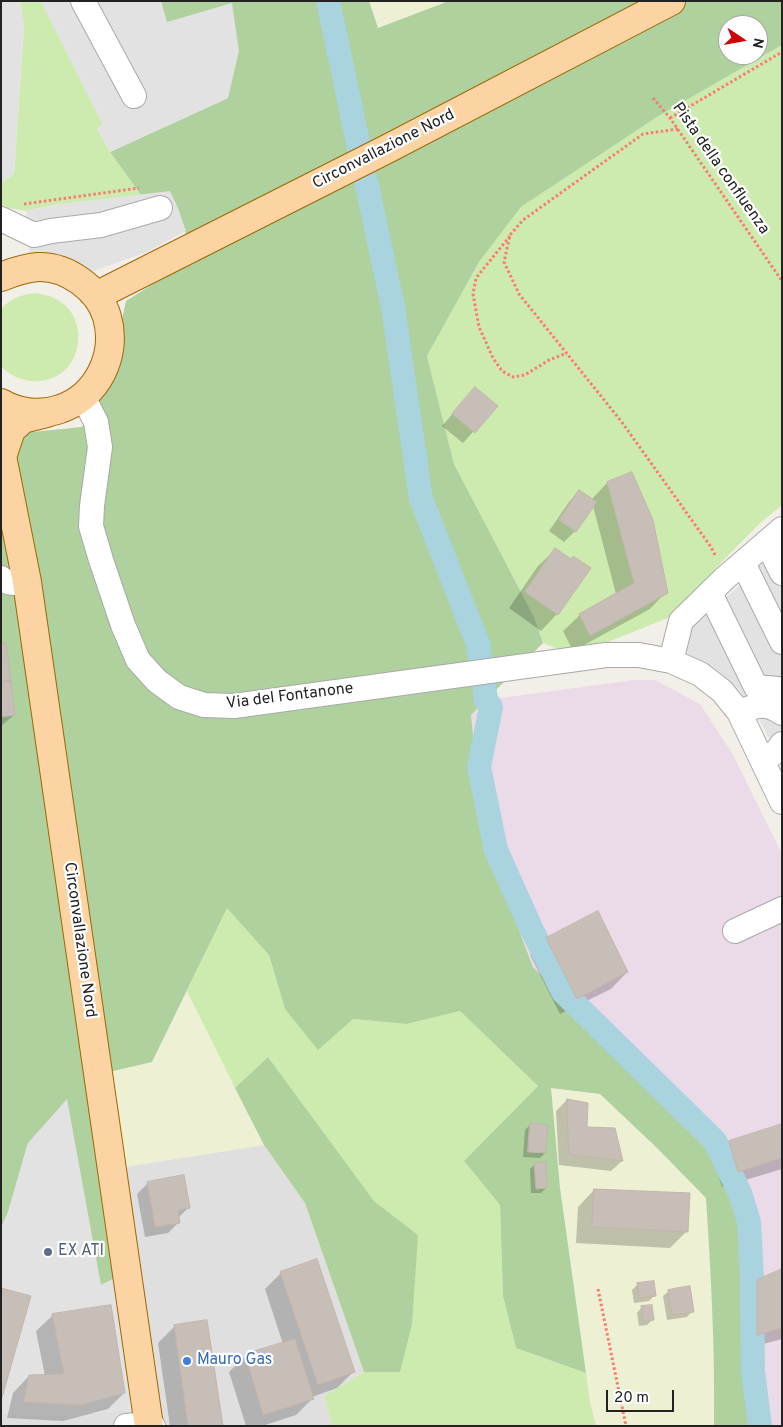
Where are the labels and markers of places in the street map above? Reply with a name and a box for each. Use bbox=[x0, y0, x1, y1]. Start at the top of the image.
place label: EX ATI bbox=[58, 1242, 104, 1262]
marker: EX ATI bbox=[42, 1246, 54, 1258]
place label: Mauro Gas bbox=[197, 1351, 272, 1371]
marker: Mauro Gas bbox=[181, 1355, 193, 1367]

